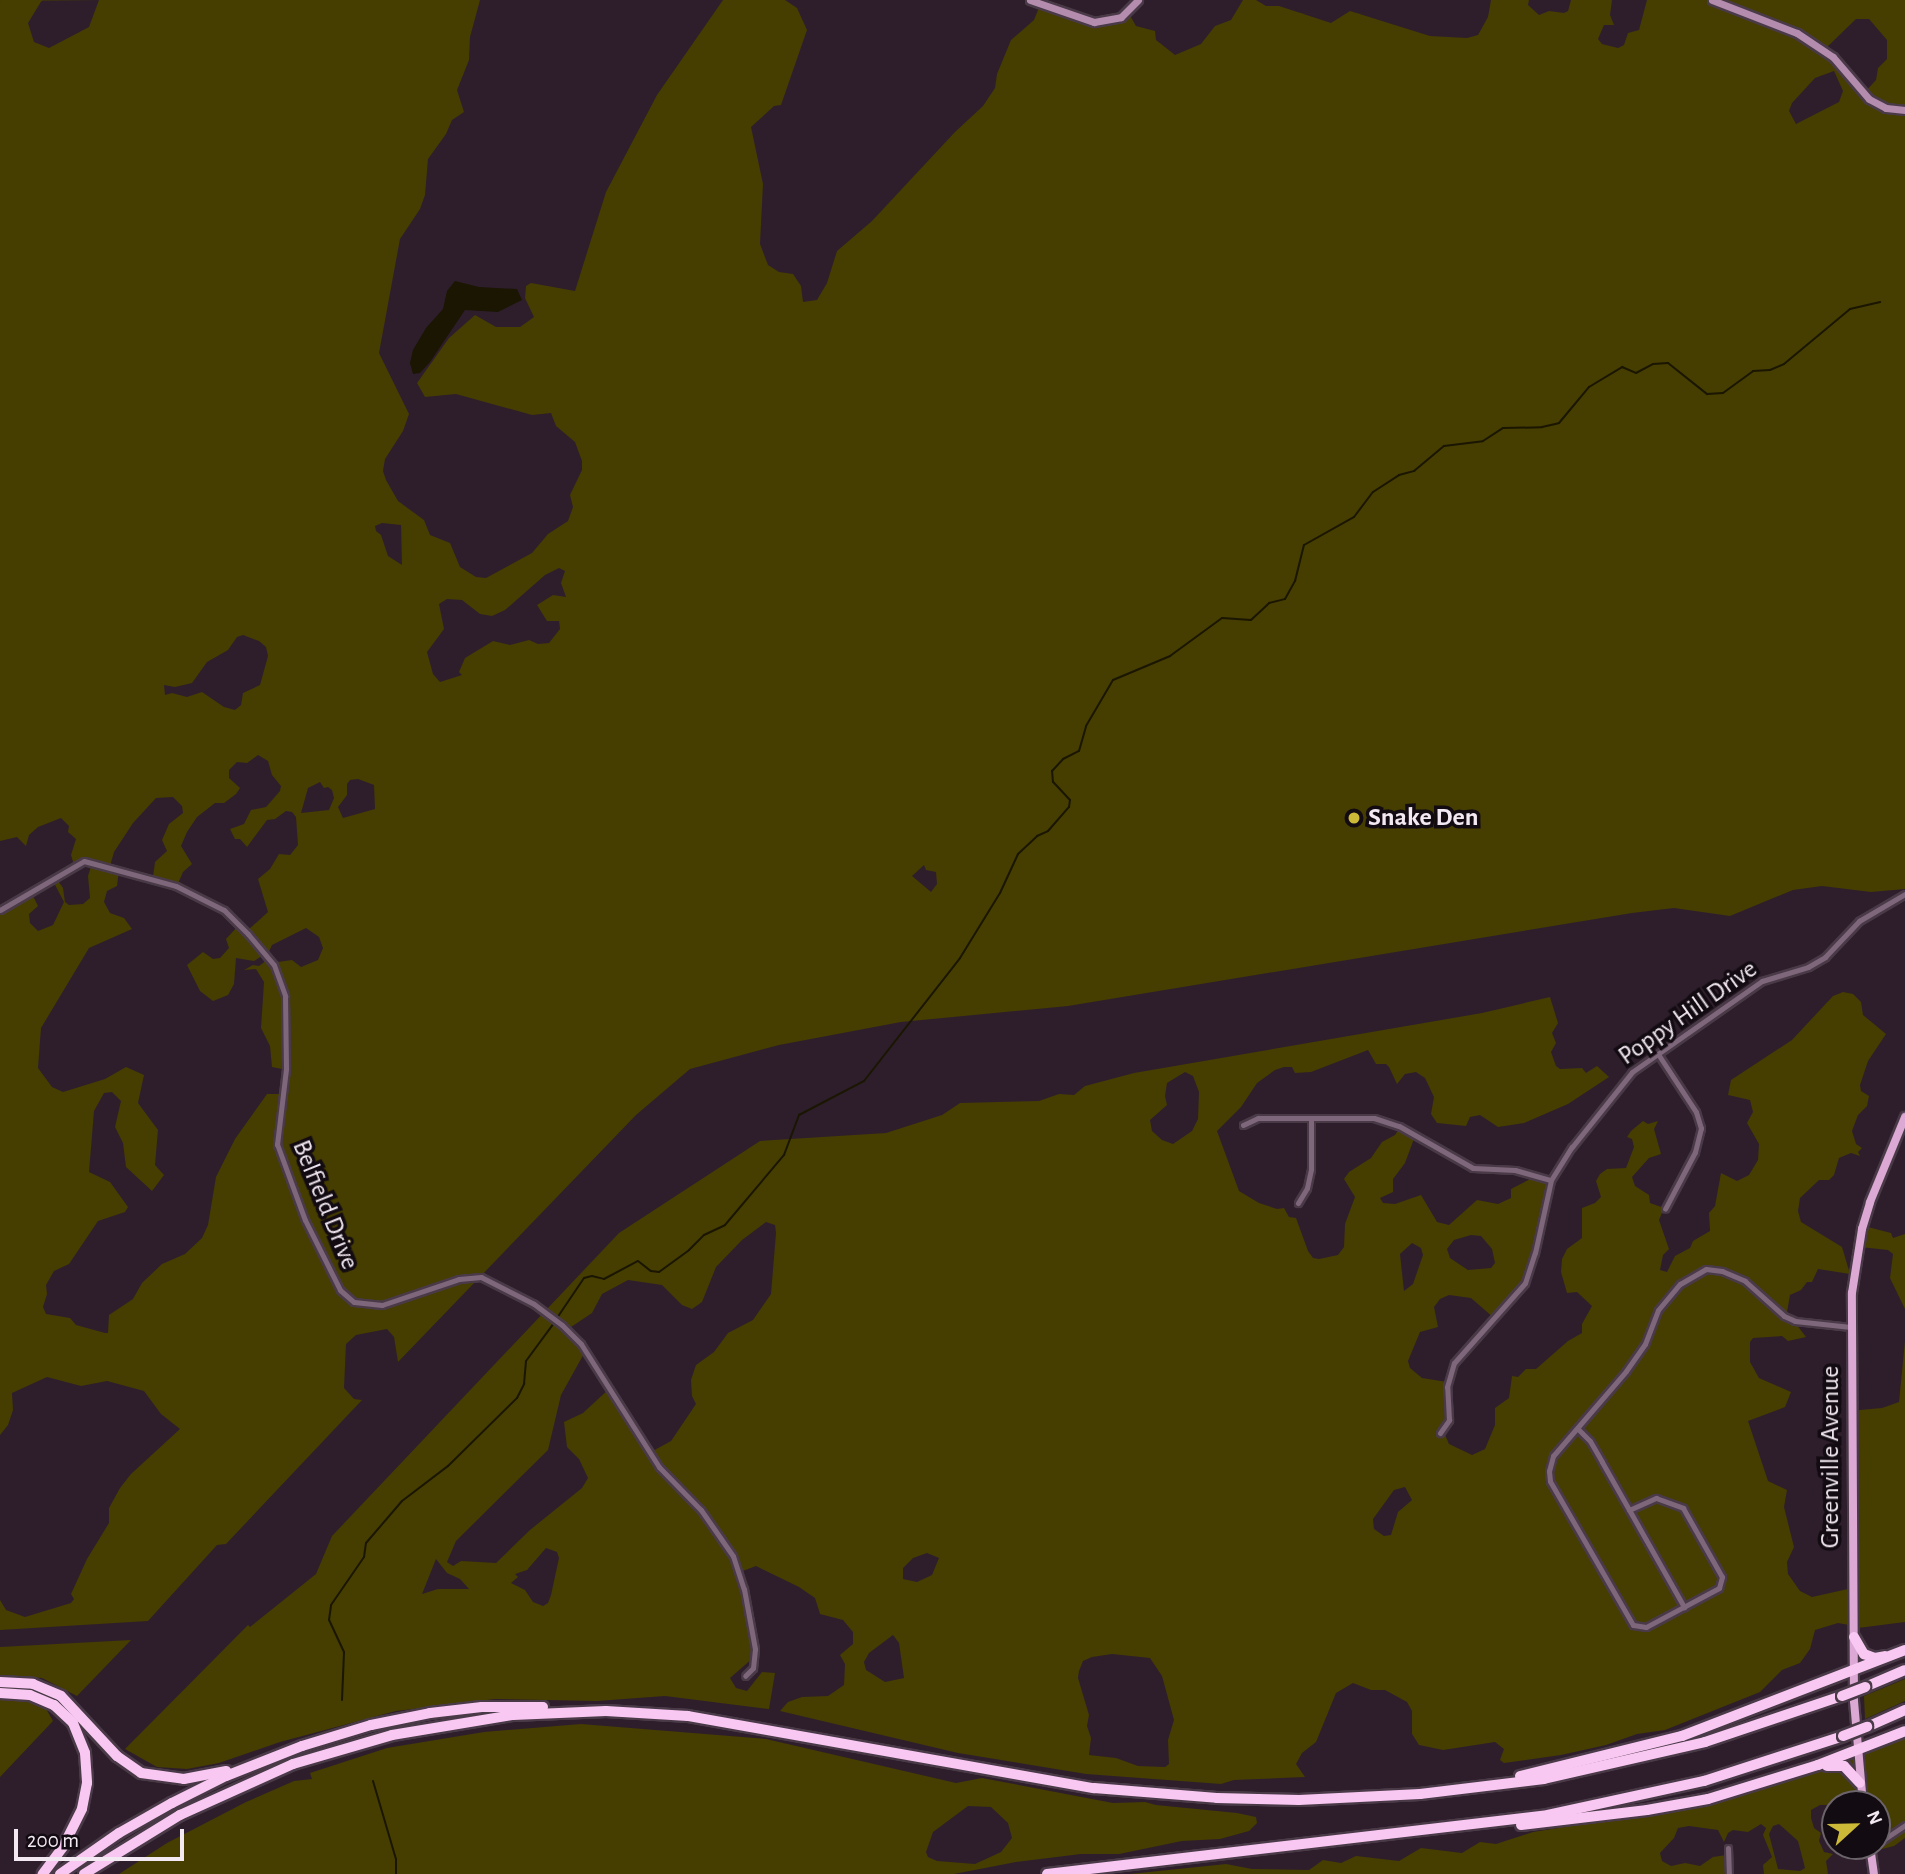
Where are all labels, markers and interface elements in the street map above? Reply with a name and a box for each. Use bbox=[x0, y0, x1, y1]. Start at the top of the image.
place label: Snake Den bbox=[1368, 802, 1479, 834]
marker: Snake Den bbox=[1346, 810, 1362, 826]
street label: Poppy Hill Drive bbox=[1613, 954, 1763, 1072]
street label: Belfield Drive bbox=[285, 1136, 365, 1274]
street label: Greenville Avenue bbox=[1815, 1366, 1847, 1548]
north arrow bbox=[1821, 1790, 1891, 1860]
text: N bbox=[1863, 1808, 1885, 1827]
scale bar bbox=[18, 1814, 187, 1858]
text: 200 m bbox=[27, 1830, 79, 1851]

